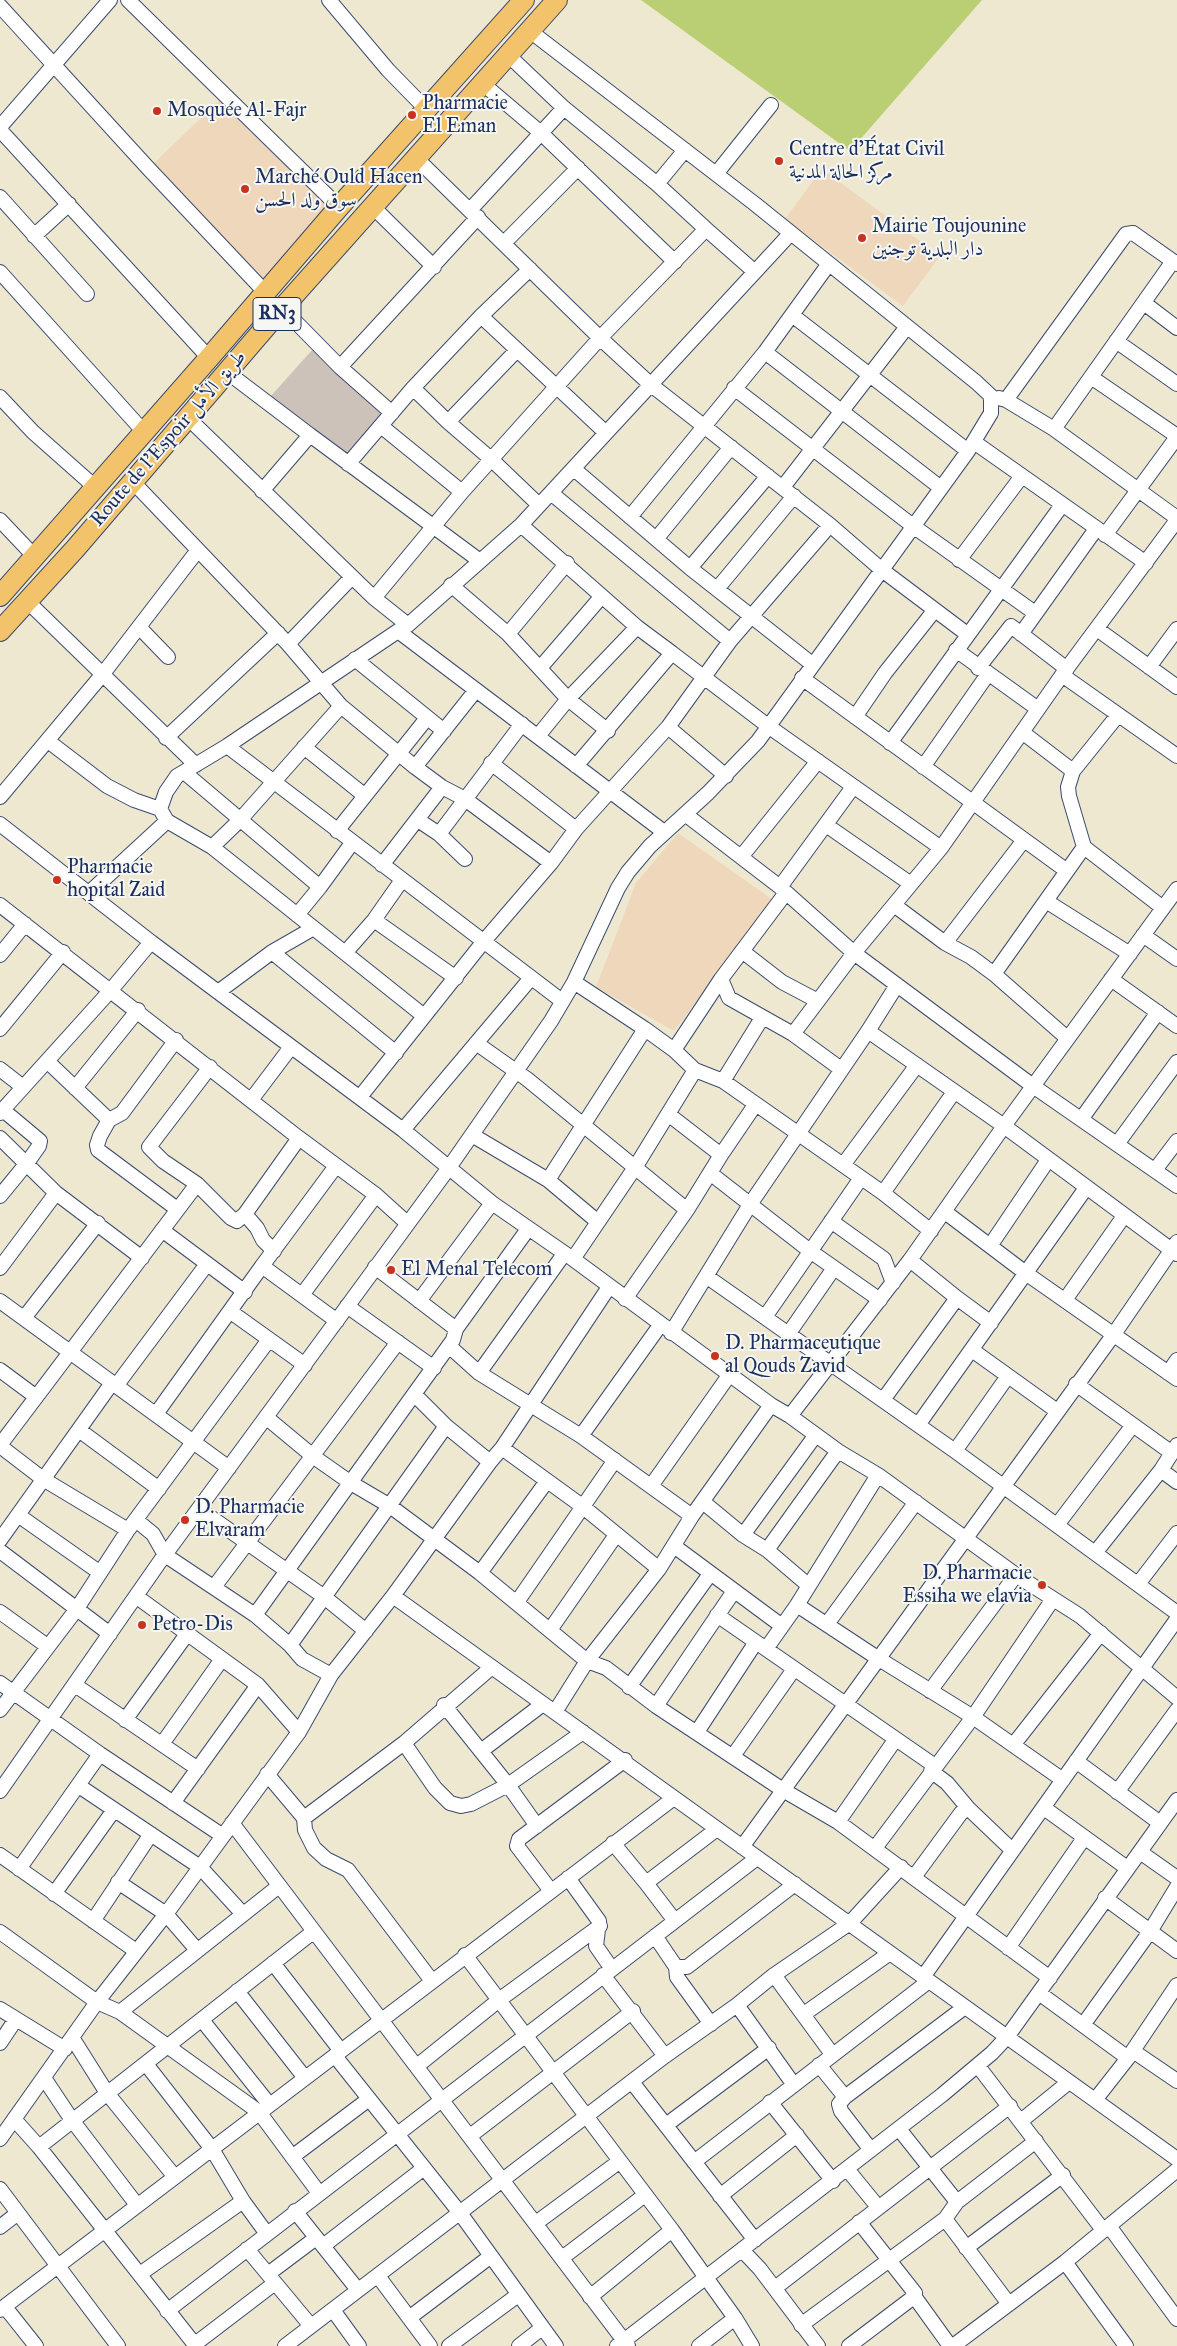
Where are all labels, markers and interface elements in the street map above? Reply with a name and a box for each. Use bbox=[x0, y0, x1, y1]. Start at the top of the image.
place label: Pharmacie El Eman bbox=[422, 92, 508, 139]
place label: Mosquée Al-Fajr bbox=[167, 99, 307, 123]
marker: Mosquée Al-Fajr bbox=[151, 105, 163, 117]
marker: Pharmacie El Eman bbox=[406, 109, 418, 121]
place label: Centre d'État Civil مركز الحالة المدنية bbox=[789, 138, 945, 185]
marker: Centre d'État Civil مركز الحالة المدنية bbox=[773, 155, 785, 167]
place label: Marché Ould Hacen سوق ولد الحسن bbox=[255, 166, 423, 213]
marker: Marché Ould Hacen سوق ولد الحسن bbox=[239, 183, 251, 195]
place label: Mairie Toujounine دار البلدية توجنين bbox=[872, 215, 1026, 262]
marker: Mairie Toujounine دار البلدية توجنين bbox=[856, 232, 868, 244]
road number: RN3 bbox=[253, 298, 301, 330]
street label: Route de l’Espoir طريق الأمل bbox=[86, 346, 252, 532]
place label: Pharmacie hopital Zaid bbox=[67, 856, 165, 903]
marker: Pharmacie hopital Zaid bbox=[51, 874, 63, 886]
place label: El Menal Telecom bbox=[401, 1258, 552, 1282]
marker: El Menal Telecom bbox=[385, 1264, 397, 1276]
place label: D. Pharmaceutique al Qouds Zavid bbox=[725, 1332, 881, 1379]
marker: D. Pharmaceutique al Qouds Zavid bbox=[709, 1350, 721, 1362]
place label: D. Pharmacie Elvaram bbox=[195, 1496, 305, 1543]
marker: D. Pharmacie Elvaram bbox=[179, 1514, 191, 1526]
place label: D. Pharmacie Essiha we elavia bbox=[903, 1562, 1032, 1609]
marker: D. Pharmacie Essiha we elavia bbox=[1036, 1579, 1048, 1591]
place label: Petro-Dis bbox=[152, 1613, 233, 1637]
marker: Petro-Dis bbox=[136, 1619, 148, 1631]

